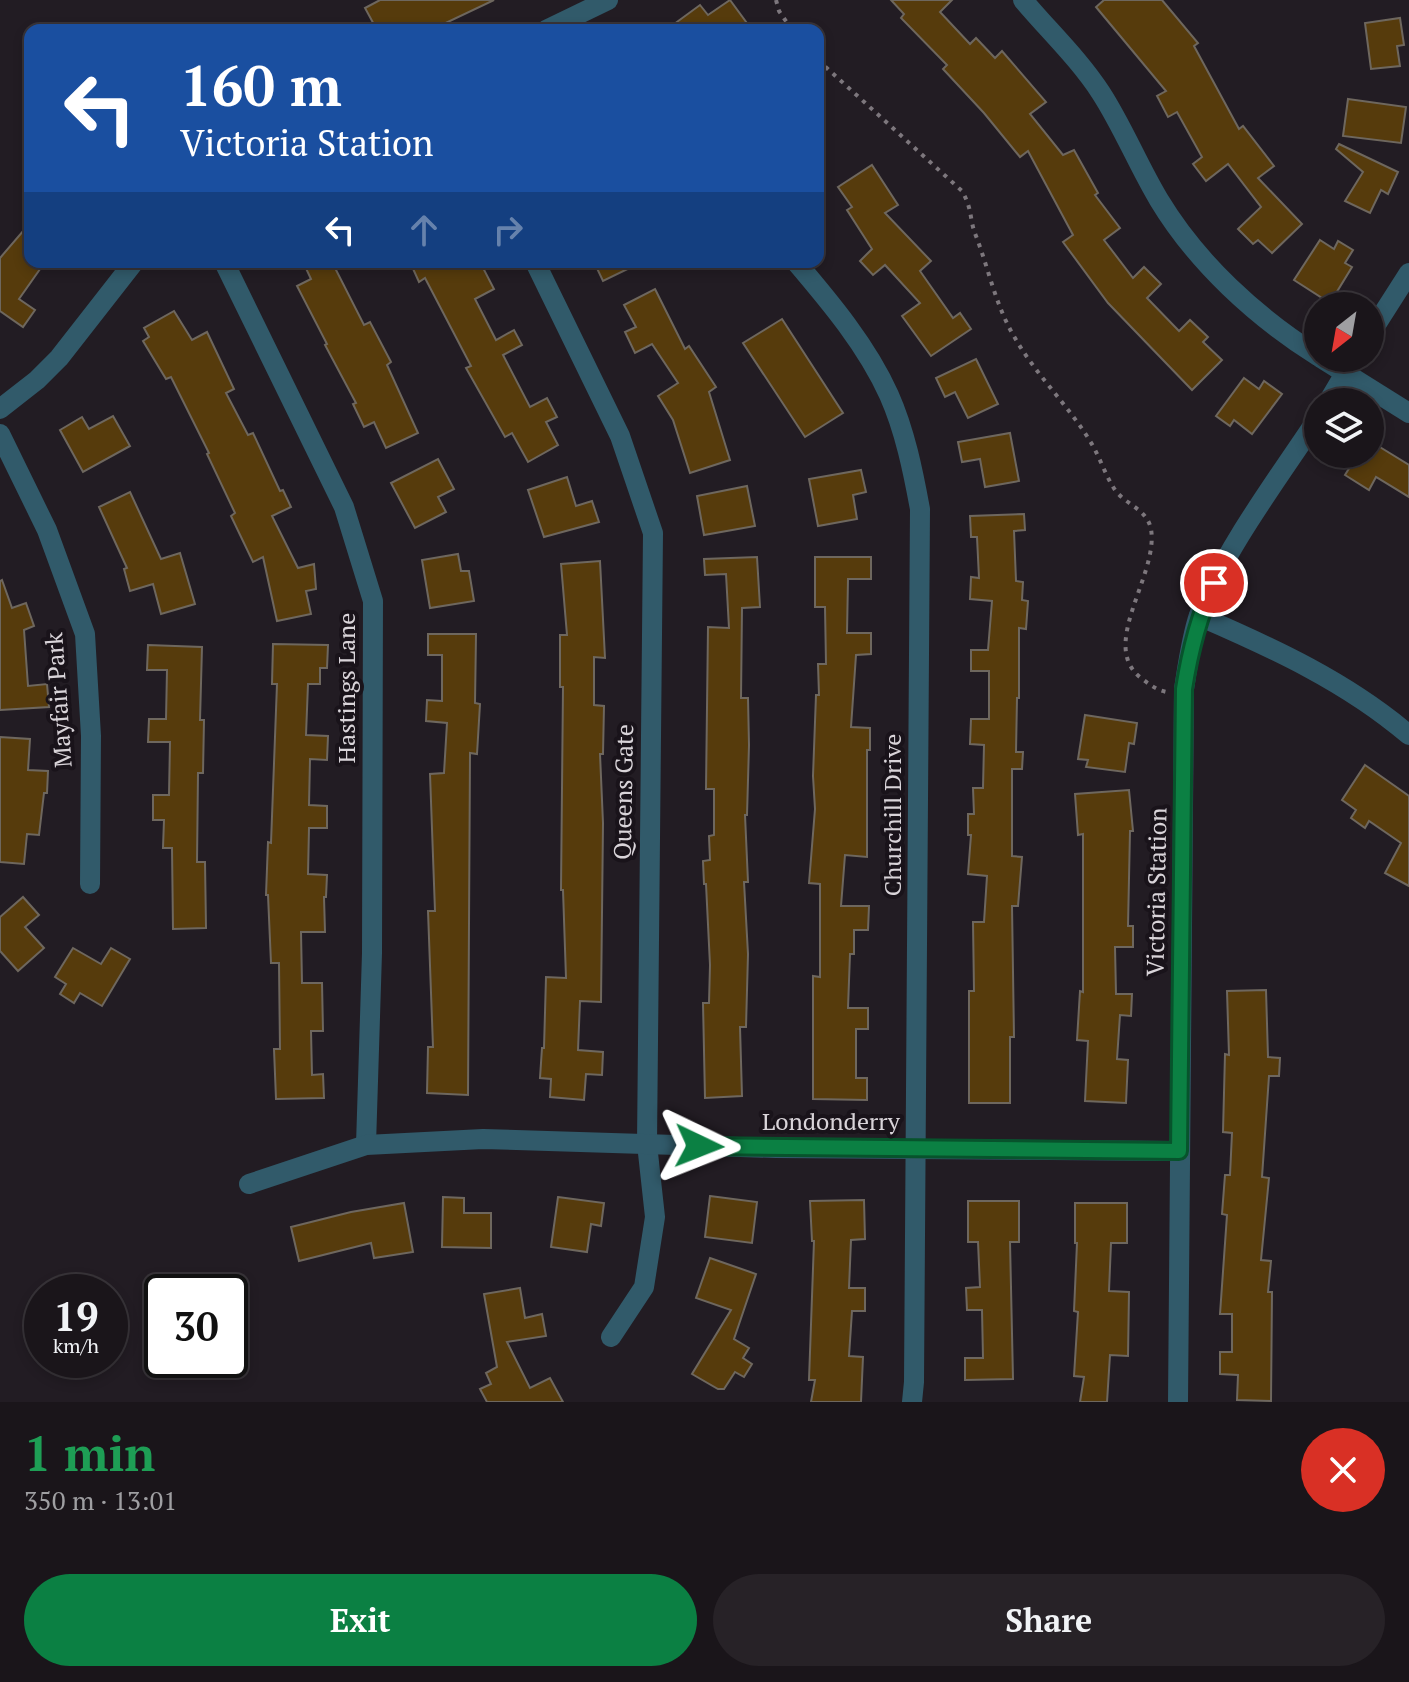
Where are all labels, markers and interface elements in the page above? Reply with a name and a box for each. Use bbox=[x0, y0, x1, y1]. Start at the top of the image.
text: 160 m bbox=[180, 48, 342, 122]
icon: left bbox=[48, 56, 152, 160]
text: Victoria Station bbox=[180, 119, 433, 166]
icon: left bbox=[318, 208, 362, 252]
icon: ahead bbox=[402, 208, 446, 252]
icon: right bbox=[486, 208, 530, 252]
north arrow bbox=[1304, 292, 1384, 372]
map controls bbox=[1304, 292, 1384, 468]
button: layers bbox=[1304, 388, 1384, 468]
pin bbox=[1180, 549, 1248, 617]
icon: arrive bbox=[1192, 561, 1236, 605]
street label: Hastings Lane bbox=[330, 613, 362, 763]
street label: Mayfair Park bbox=[37, 631, 79, 769]
street label: Queens Gate bbox=[606, 724, 640, 860]
street label: Churchill Drive bbox=[876, 734, 908, 896]
street label: Victoria Station bbox=[1139, 807, 1173, 977]
position arrow bbox=[657, 1104, 741, 1188]
street label: Londonderry bbox=[762, 1105, 901, 1137]
speed limit sign: 30 bbox=[144, 1274, 248, 1378]
text: 19 bbox=[53, 1289, 99, 1342]
text: km/h bbox=[53, 1332, 99, 1359]
text: 1 min bbox=[24, 1421, 155, 1485]
button: close bbox=[1301, 1428, 1385, 1512]
text: 350 m · 13:01 bbox=[24, 1483, 177, 1517]
button: Exit bbox=[24, 1574, 697, 1666]
button: Share bbox=[713, 1574, 1385, 1666]

